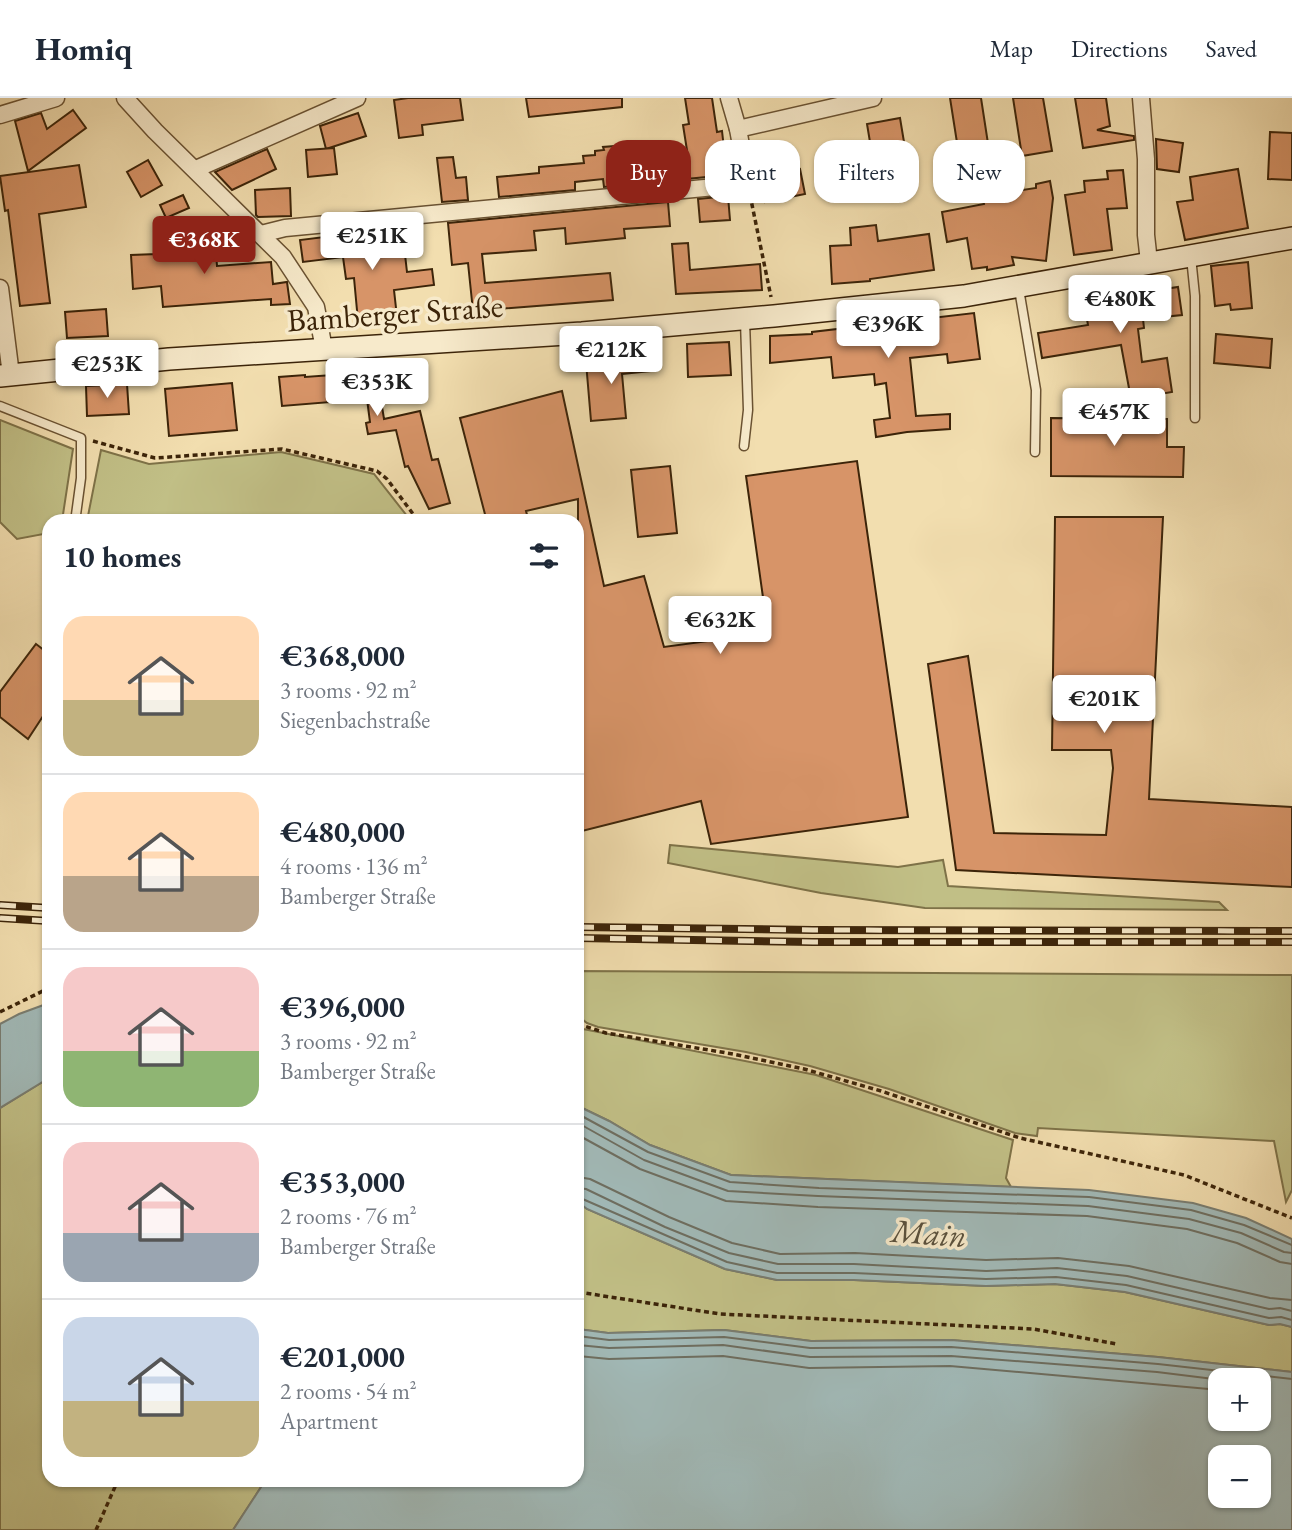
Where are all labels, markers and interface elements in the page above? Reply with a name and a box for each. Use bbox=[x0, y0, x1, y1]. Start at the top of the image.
text: Homiq bbox=[35, 27, 132, 70]
text: Map bbox=[990, 33, 1033, 64]
text: Directions bbox=[1071, 33, 1168, 64]
text: Saved bbox=[1206, 33, 1257, 64]
chip: Buy bbox=[606, 140, 691, 203]
chip: Rent bbox=[705, 140, 800, 203]
chip: Filters bbox=[814, 140, 919, 203]
chip: New bbox=[933, 140, 1025, 203]
pin: €251K bbox=[323, 212, 421, 272]
pin: €368K bbox=[155, 216, 253, 276]
text: €251K bbox=[336, 220, 408, 250]
text: €368K bbox=[168, 224, 240, 254]
pin: €480K bbox=[1071, 275, 1169, 335]
text: €480K bbox=[1084, 283, 1156, 313]
street label: Bamberger Straße bbox=[286, 284, 504, 342]
pin: €396K bbox=[839, 300, 937, 360]
text: €396K bbox=[852, 308, 924, 338]
pin: €212K bbox=[562, 327, 660, 386]
text: €212K bbox=[575, 334, 647, 364]
pin: €253K bbox=[58, 341, 156, 400]
text: €253K bbox=[71, 348, 143, 378]
pin: €353K bbox=[328, 358, 426, 418]
text: €353K bbox=[341, 366, 413, 396]
pin: €457K bbox=[1065, 388, 1163, 448]
text: €457K bbox=[1078, 396, 1150, 426]
text: 10 homes bbox=[63, 537, 181, 576]
icon: filters bbox=[525, 537, 563, 575]
pin: €632K bbox=[671, 596, 769, 656]
text: €632K bbox=[684, 604, 756, 634]
text: €368,000 bbox=[280, 636, 405, 675]
icon: home bbox=[119, 644, 203, 728]
text: 3 rooms · 92 m² bbox=[280, 675, 417, 705]
pin: €201K bbox=[1055, 676, 1153, 735]
text: €201K bbox=[1068, 683, 1140, 713]
text: Siegenbachstraße bbox=[280, 705, 430, 735]
text: €480,000 bbox=[280, 812, 405, 851]
icon: home bbox=[119, 820, 203, 904]
text: 4 rooms · 136 m² bbox=[280, 851, 428, 881]
text: Bamberger Straße bbox=[280, 881, 436, 911]
text: €396,000 bbox=[280, 987, 405, 1026]
icon: home bbox=[119, 995, 203, 1079]
text: 3 rooms · 92 m² bbox=[280, 1026, 417, 1056]
text: Bamberger Straße bbox=[280, 1056, 436, 1086]
text: €353,000 bbox=[280, 1162, 405, 1201]
icon: home bbox=[119, 1170, 203, 1254]
text: 2 rooms · 76 m² bbox=[280, 1201, 417, 1231]
water label: Main bbox=[888, 1209, 968, 1257]
text: Bamberger Straße bbox=[280, 1231, 436, 1261]
text: €201,000 bbox=[280, 1337, 405, 1376]
icon: home bbox=[119, 1345, 203, 1429]
map controls bbox=[1208, 1368, 1271, 1508]
button: + bbox=[1208, 1368, 1271, 1431]
text: 2 rooms · 54 m² bbox=[280, 1376, 417, 1406]
text: Apartment bbox=[280, 1406, 378, 1436]
button: − bbox=[1208, 1445, 1271, 1508]

